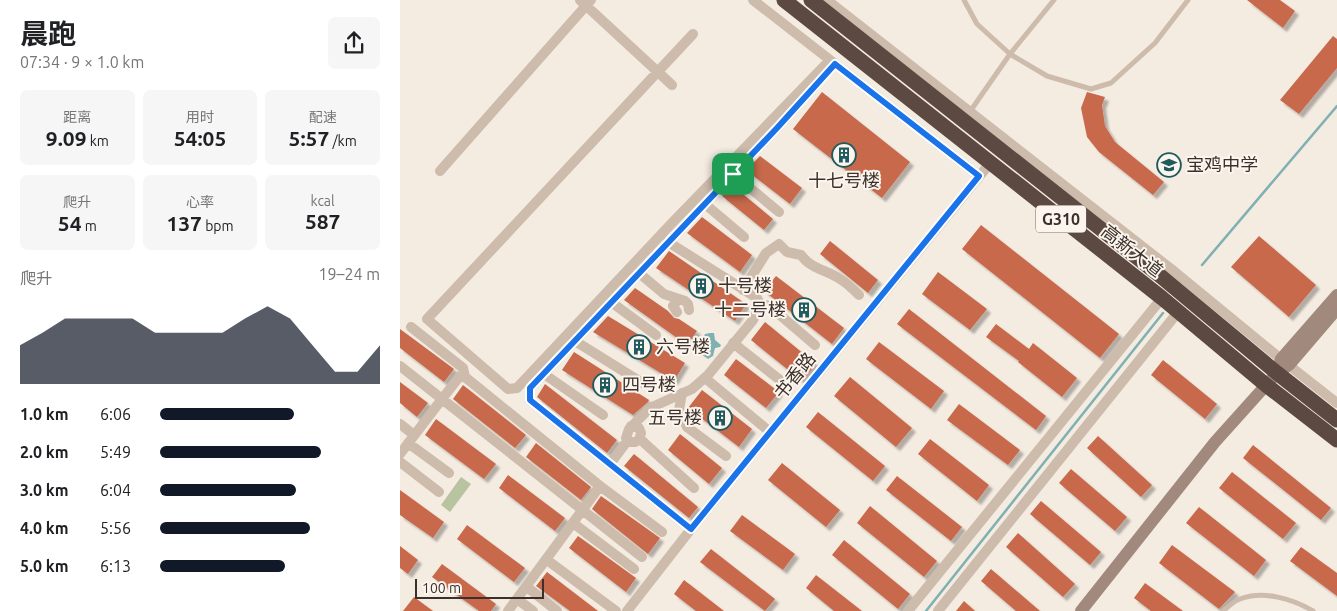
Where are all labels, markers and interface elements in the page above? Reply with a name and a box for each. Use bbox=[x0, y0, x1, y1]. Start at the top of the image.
button: share bbox=[328, 17, 380, 69]
text: 晨跑 bbox=[20, 18, 76, 49]
text: 07:34 · 9 × 1.0 km bbox=[20, 53, 144, 71]
text: 距离 bbox=[63, 109, 91, 125]
text: 用时 bbox=[186, 109, 214, 125]
text: 配速 bbox=[309, 109, 337, 125]
text: 9.09 bbox=[46, 126, 87, 150]
text: 54:05 bbox=[174, 126, 226, 150]
text: 5:57 bbox=[289, 126, 329, 150]
text: km bbox=[87, 133, 109, 149]
text: /km bbox=[329, 133, 357, 149]
building icon: 十七号楼 bbox=[831, 142, 857, 168]
school or university icon: 宝鸡中学 bbox=[1156, 152, 1182, 178]
pin bbox=[712, 153, 754, 195]
place label: 宝鸡中学 bbox=[1186, 154, 1258, 174]
icon: arrive bbox=[719, 160, 747, 188]
place label: 十七号楼 bbox=[808, 170, 880, 190]
text: kcal bbox=[311, 193, 335, 209]
text: 爬升 bbox=[63, 194, 91, 210]
text: 心率 bbox=[186, 194, 214, 210]
road number: G310 bbox=[1036, 205, 1086, 232]
text: 587 bbox=[305, 209, 340, 233]
text: 54 bbox=[58, 211, 82, 235]
text: 137 bbox=[166, 211, 202, 235]
text: m bbox=[82, 218, 97, 234]
text: bpm bbox=[202, 218, 234, 234]
street label: 高新大道 bbox=[1098, 220, 1167, 280]
text: 19–24 m bbox=[318, 265, 380, 283]
text: 爬升 bbox=[20, 269, 52, 287]
building icon: 十号楼 bbox=[688, 273, 714, 299]
place label: 十号楼 bbox=[718, 275, 772, 295]
building icon: 十二号楼 bbox=[791, 297, 817, 323]
place label: 十二号楼 bbox=[714, 299, 786, 319]
building icon: 六号楼 bbox=[626, 334, 652, 360]
place label: 六号楼 bbox=[656, 336, 710, 356]
street label: 书香路 bbox=[769, 348, 819, 403]
building icon: 四号楼 bbox=[592, 372, 618, 398]
place label: 四号楼 bbox=[622, 374, 676, 394]
text: 1.0 km bbox=[20, 405, 69, 423]
text: 6:06 bbox=[100, 405, 131, 423]
building icon: 五号楼 bbox=[707, 405, 733, 431]
place label: 五号楼 bbox=[648, 407, 702, 427]
text: 2.0 km bbox=[20, 443, 69, 461]
text: 5:49 bbox=[100, 443, 131, 461]
text: 3.0 km bbox=[20, 481, 69, 499]
text: 6:04 bbox=[100, 481, 131, 499]
text: 4.0 km bbox=[20, 519, 69, 537]
text: 5:56 bbox=[100, 519, 131, 537]
text: 5.0 km bbox=[20, 557, 69, 575]
text: 6:13 bbox=[100, 557, 131, 575]
scale bar bbox=[415, 576, 544, 599]
text: 100 m bbox=[422, 580, 461, 596]

